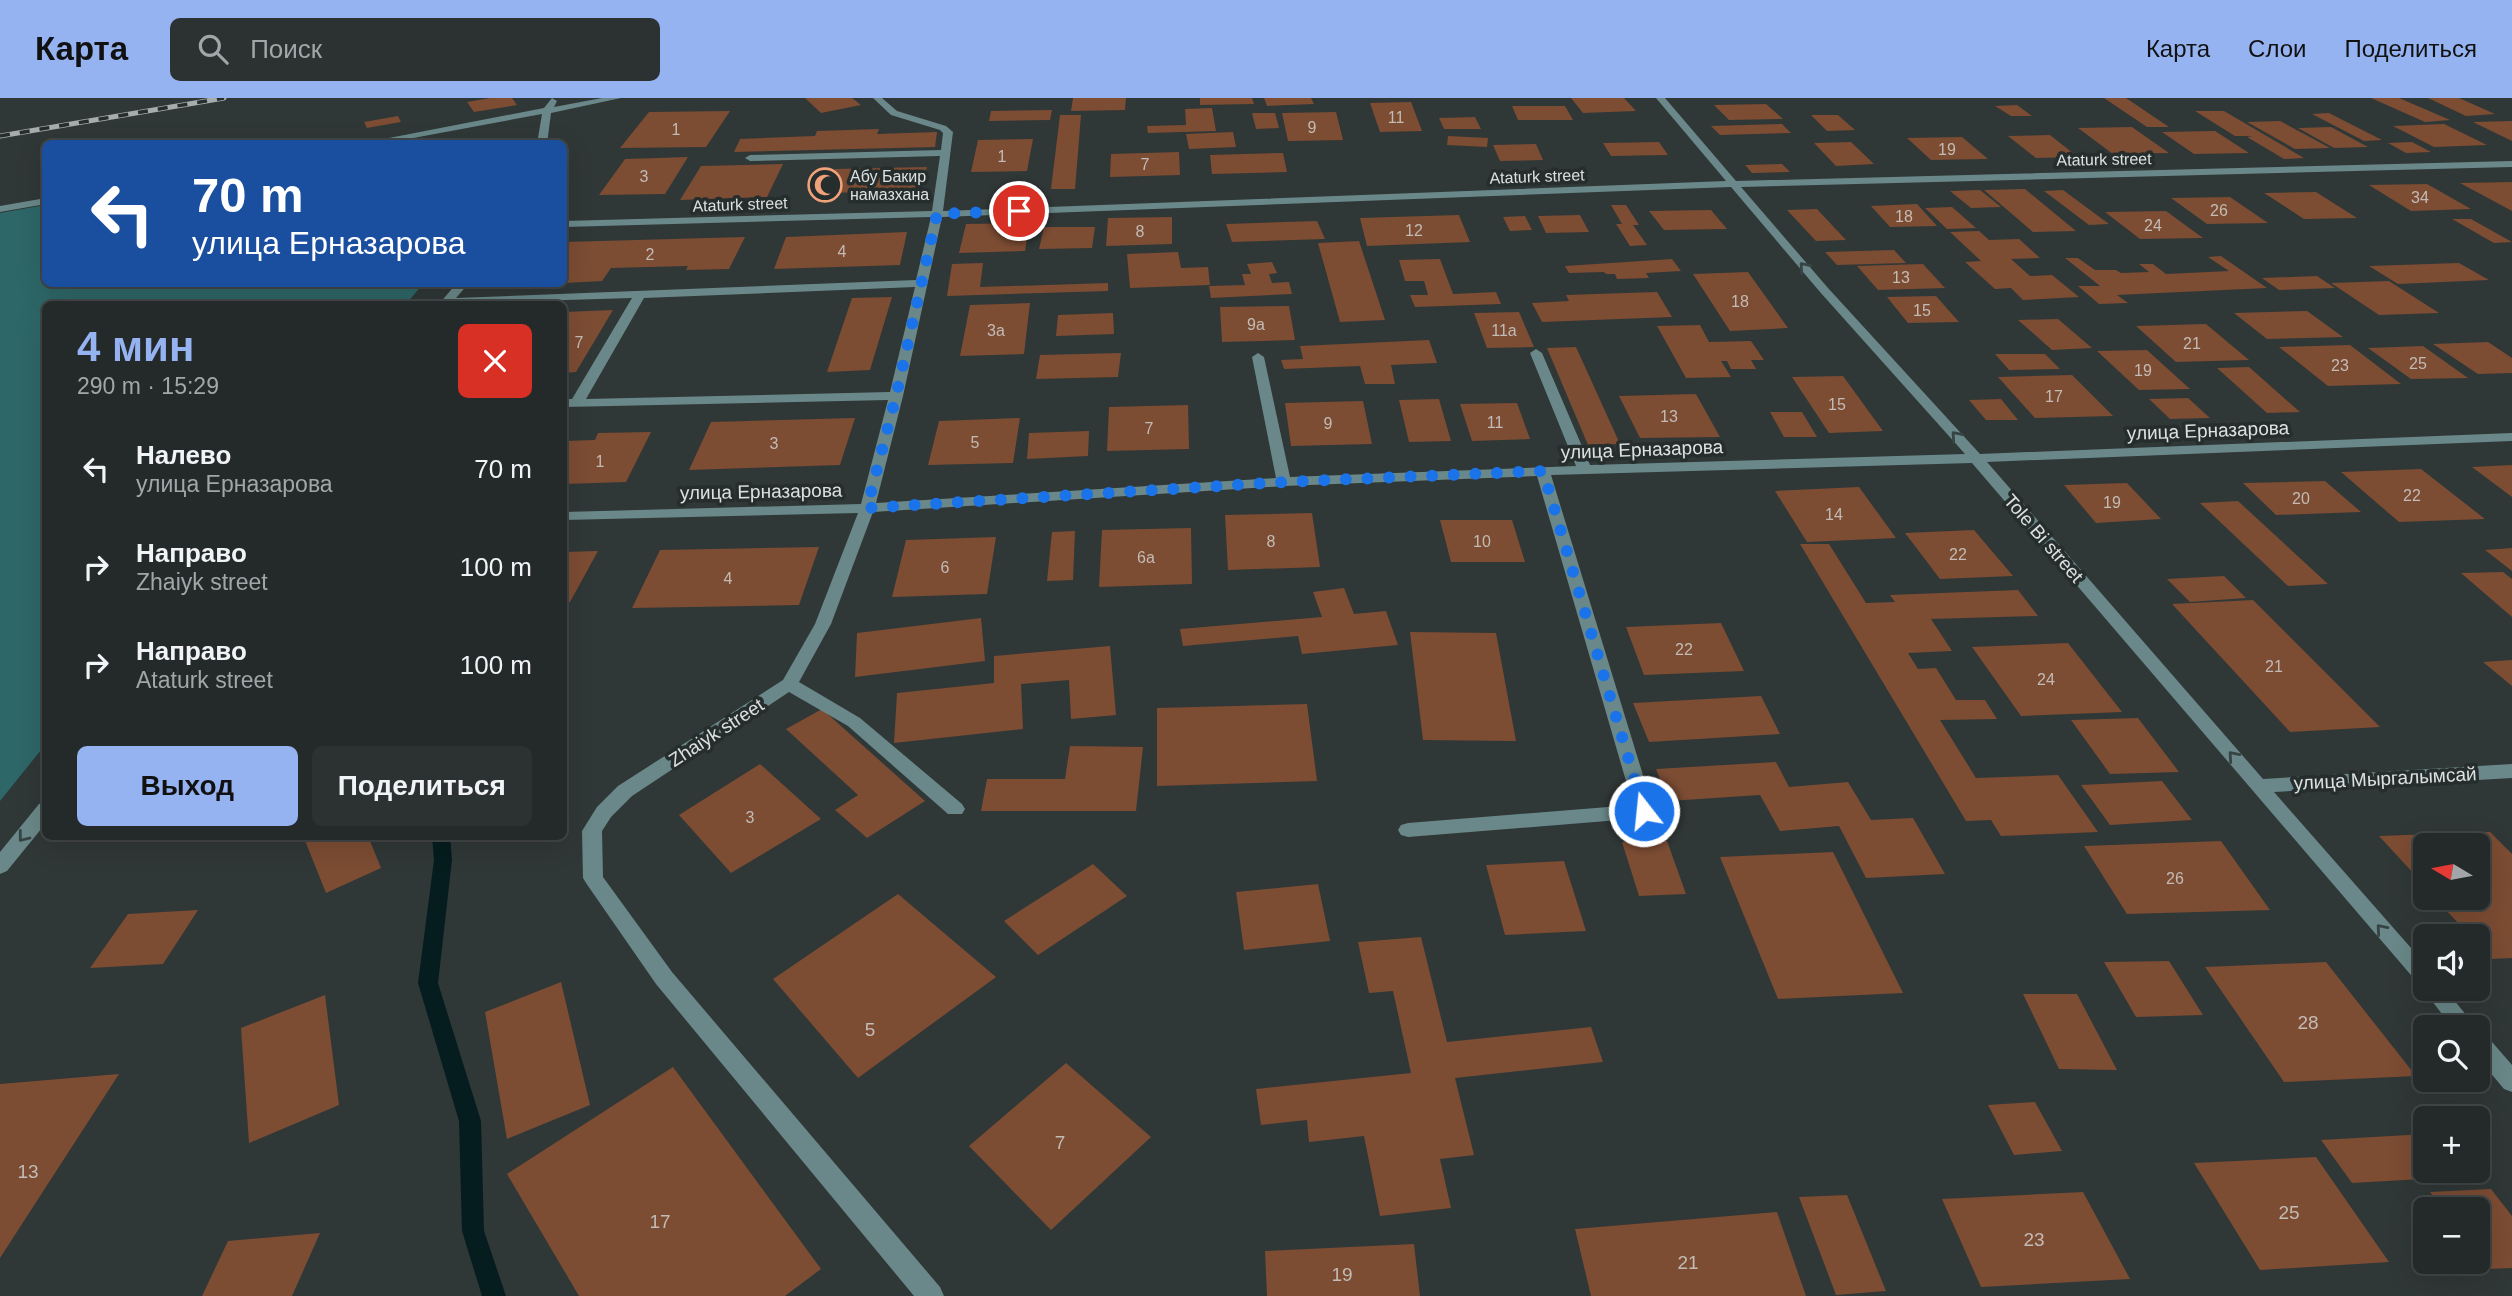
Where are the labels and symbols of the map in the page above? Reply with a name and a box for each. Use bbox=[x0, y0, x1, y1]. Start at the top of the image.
house number: 11 bbox=[1388, 109, 1404, 126]
house number: 9 bbox=[1308, 119, 1317, 136]
house number: 1 bbox=[672, 121, 681, 138]
house number: 19 bbox=[1938, 141, 1956, 158]
house number: 1 bbox=[998, 148, 1007, 165]
street label: Ataturk street bbox=[2056, 150, 2152, 169]
house number: 7 bbox=[1141, 156, 1150, 173]
mosque icon: Абу Бакир намазхана bbox=[806, 166, 844, 204]
street label: Ataturk street bbox=[1489, 166, 1585, 187]
house number: 3 bbox=[640, 168, 649, 185]
place label: Абу Бакир намазхана bbox=[850, 168, 929, 203]
pin bbox=[989, 181, 1049, 241]
house number: 34 bbox=[2411, 189, 2429, 206]
street label: Ataturk street bbox=[692, 194, 788, 215]
house number: 26 bbox=[2210, 202, 2228, 219]
house number: 18 bbox=[1895, 208, 1913, 225]
house number: 24 bbox=[2144, 217, 2162, 234]
house number: 12 bbox=[1405, 222, 1423, 239]
house number: 8 bbox=[1136, 223, 1145, 240]
house number: 4 bbox=[838, 243, 847, 260]
house number: 2 bbox=[646, 246, 655, 263]
one-way arrow bbox=[1800, 262, 1812, 275]
house number: 13 bbox=[1892, 269, 1910, 286]
house number: 18 bbox=[1731, 293, 1749, 310]
house number: 15 bbox=[1913, 302, 1931, 319]
house number: 9а bbox=[1247, 316, 1265, 333]
house number: 3а bbox=[987, 322, 1005, 339]
house number: 11а bbox=[1491, 322, 1517, 339]
house number: 7 bbox=[575, 334, 584, 351]
house number: 21 bbox=[2183, 335, 2201, 352]
house number: 25 bbox=[2409, 355, 2427, 372]
house number: 23 bbox=[2331, 357, 2349, 374]
house number: 19 bbox=[2134, 362, 2152, 379]
house number: 17 bbox=[2045, 388, 2063, 405]
house number: 15 bbox=[1828, 396, 1846, 413]
house number: 13 bbox=[1660, 408, 1678, 425]
house number: 11 bbox=[1487, 414, 1503, 431]
house number: 9 bbox=[1324, 415, 1333, 432]
street label: улица Ерназарова bbox=[2126, 417, 2290, 444]
house number: 7 bbox=[1145, 420, 1154, 437]
one-way arrow bbox=[1952, 431, 1964, 444]
house number: 5 bbox=[971, 434, 980, 451]
house number: 3 bbox=[770, 435, 779, 452]
street label: улица Ерназарова bbox=[1560, 436, 1724, 463]
house number: 1 bbox=[596, 453, 605, 470]
street label: улица Ерназарова bbox=[680, 480, 843, 503]
house number: 22 bbox=[2403, 487, 2421, 504]
street label: Tole Bi street bbox=[2000, 490, 2088, 587]
house number: 20 bbox=[2292, 490, 2310, 507]
house number: 19 bbox=[2103, 494, 2121, 511]
house number: 14 bbox=[1825, 506, 1843, 523]
house number: 8 bbox=[1267, 533, 1276, 550]
house number: 10 bbox=[1473, 533, 1491, 550]
house number: 22 bbox=[1949, 546, 1967, 563]
house number: 6а bbox=[1137, 549, 1155, 566]
house number: 6 bbox=[941, 559, 950, 576]
house number: 4 bbox=[724, 570, 733, 587]
house number: 22 bbox=[1675, 641, 1693, 658]
house number: 21 bbox=[2265, 658, 2283, 675]
house number: 24 bbox=[2037, 671, 2055, 688]
street label: Zhaiyk street bbox=[665, 694, 768, 771]
one-way arrow bbox=[2229, 751, 2241, 764]
street label: улица Мыргалымсай bbox=[2293, 763, 2477, 794]
position arrow bbox=[1607, 774, 1681, 848]
house number: 3 bbox=[746, 809, 755, 826]
one-way arrow bbox=[18, 830, 31, 842]
north arrow bbox=[2413, 833, 2490, 910]
house number: 26 bbox=[2166, 870, 2184, 887]
one-way arrow bbox=[2377, 924, 2389, 937]
house number: 28 bbox=[2297, 1012, 2319, 1033]
house number: 5 bbox=[865, 1019, 875, 1040]
house number: 7 bbox=[1055, 1132, 1065, 1153]
house number: 13 bbox=[17, 1161, 39, 1182]
house number: 25 bbox=[2278, 1202, 2300, 1223]
house number: 17 bbox=[649, 1211, 671, 1232]
house number: 23 bbox=[2023, 1229, 2045, 1250]
house number: 21 bbox=[1677, 1252, 1699, 1273]
house number: 19 bbox=[1331, 1264, 1353, 1285]

